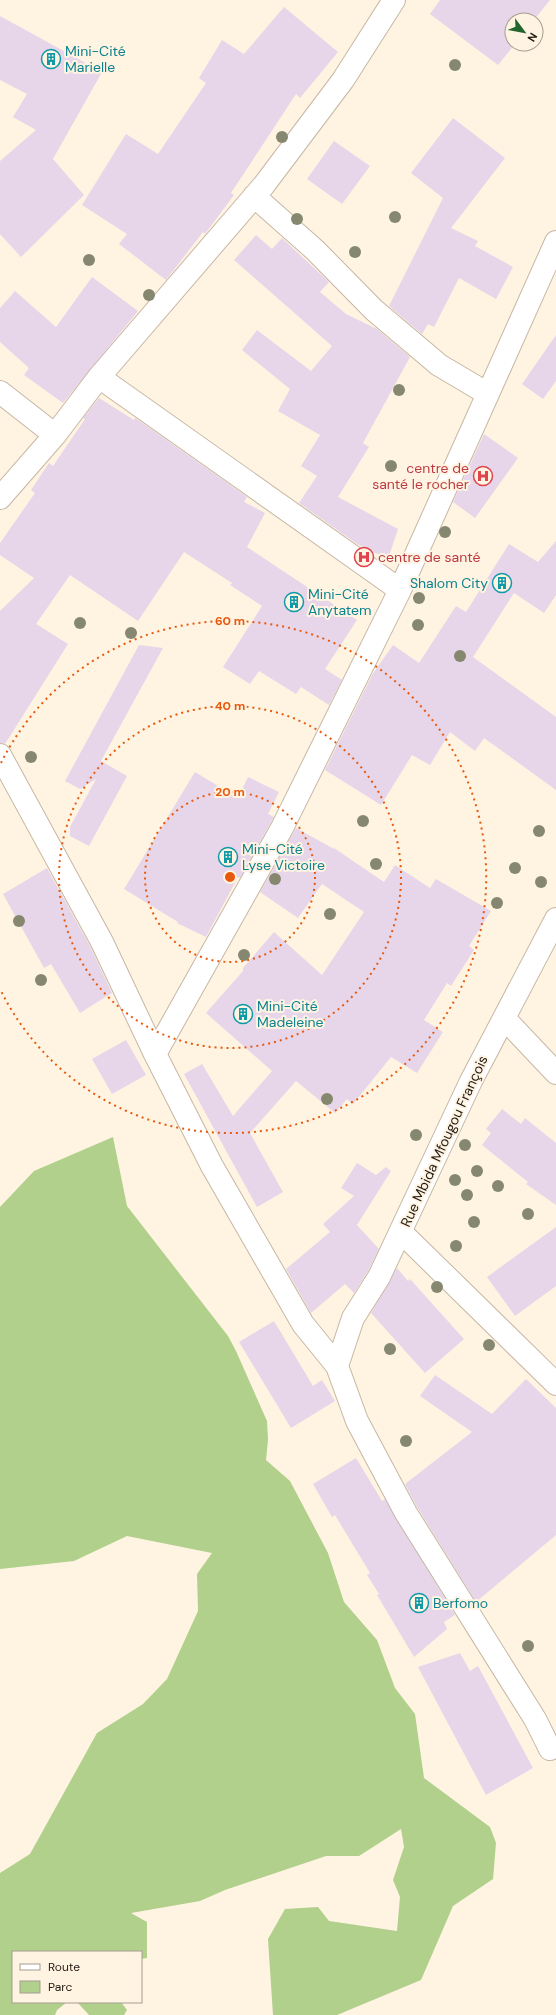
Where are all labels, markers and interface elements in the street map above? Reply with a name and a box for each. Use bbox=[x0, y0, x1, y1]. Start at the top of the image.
north arrow bbox=[504, 12, 544, 52]
text: N bbox=[524, 30, 541, 44]
place label: Mini-Cité Marielle bbox=[65, 42, 126, 76]
building icon: Mini-Cité Marielle bbox=[40, 48, 62, 70]
place label: centre de santé le rocher bbox=[372, 459, 469, 493]
hospital icon: centre de santé le rocher bbox=[472, 465, 494, 487]
hospital icon: centre de santé bbox=[353, 546, 375, 568]
place label: centre de santé bbox=[378, 548, 480, 566]
building icon: Shalom City bbox=[491, 572, 513, 594]
place label: Shalom City bbox=[410, 574, 488, 592]
place label: Mini-Cité Anytatem bbox=[308, 585, 372, 619]
building icon: Mini-Cité Anytatem bbox=[283, 591, 305, 613]
text: 60 m bbox=[215, 613, 245, 629]
text: 40 m bbox=[215, 698, 245, 714]
text: 20 m bbox=[215, 784, 245, 800]
place label: Mini-Cité Lyse Victoire bbox=[242, 840, 325, 874]
building icon: Mini-Cité Lyse Victoire bbox=[217, 846, 239, 868]
centre of rings bbox=[223, 870, 237, 884]
place label: Mini-Cité Madeleine bbox=[257, 997, 324, 1031]
building icon: Mini-Cité Madeleine bbox=[232, 1003, 254, 1025]
street label: Rue Mbida Mfougou François bbox=[396, 1052, 492, 1230]
building icon: Berfomo bbox=[408, 1592, 430, 1614]
place label: Berfomo bbox=[433, 1594, 488, 1612]
legend bbox=[12, 1951, 142, 2003]
text: Route bbox=[48, 1959, 80, 1975]
text: Parc bbox=[48, 1979, 72, 1995]

